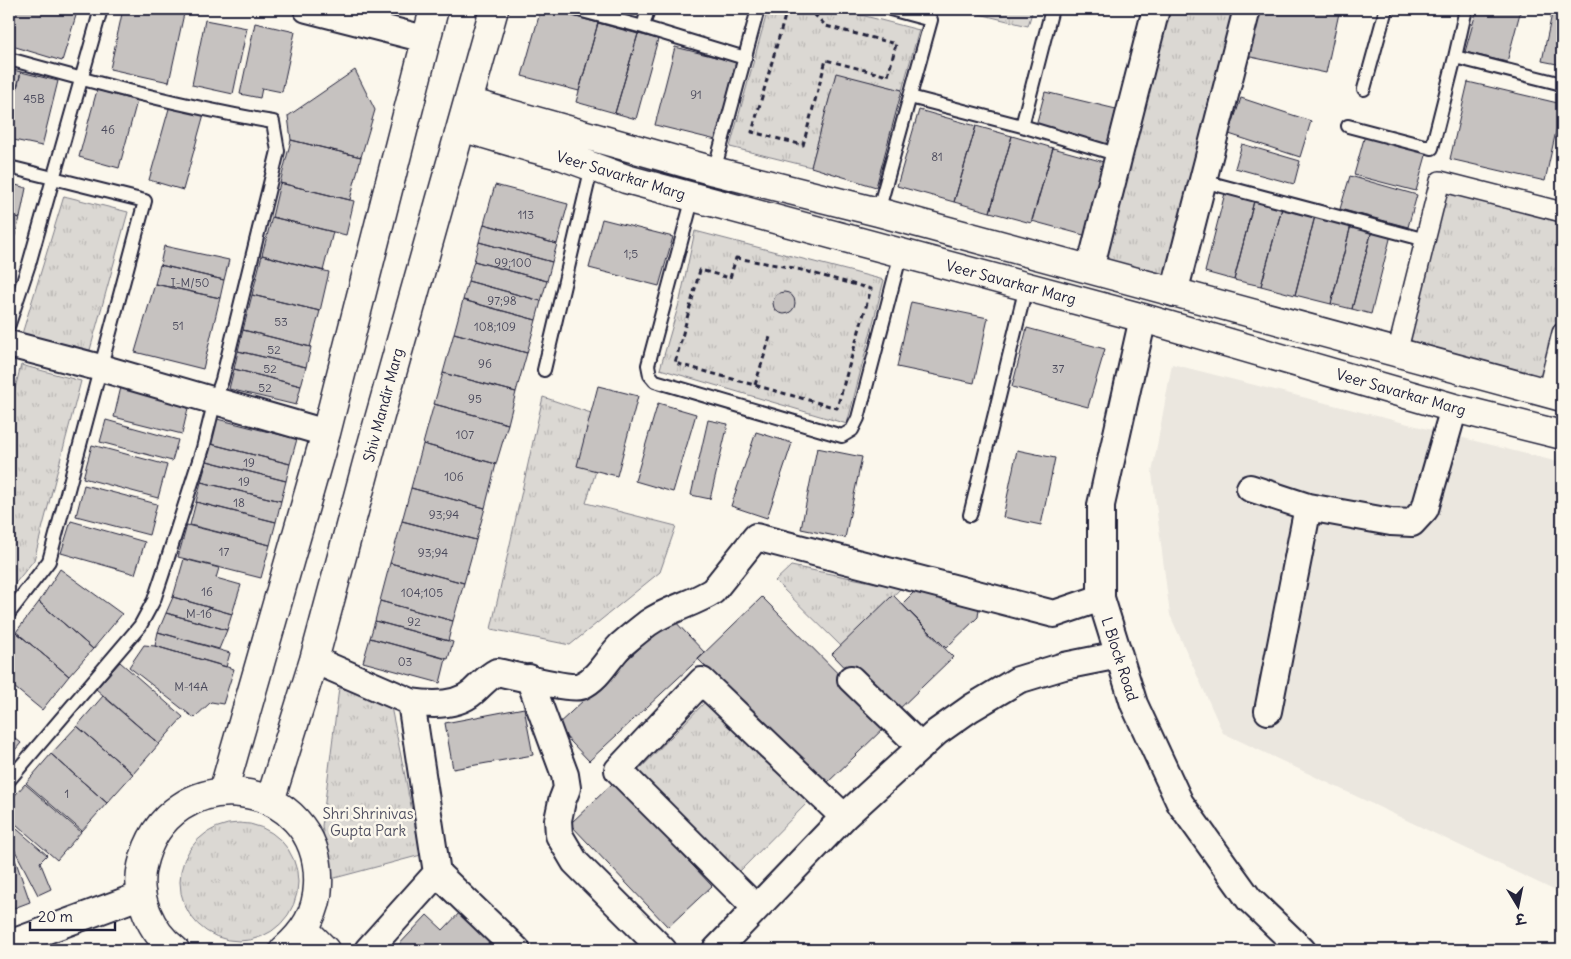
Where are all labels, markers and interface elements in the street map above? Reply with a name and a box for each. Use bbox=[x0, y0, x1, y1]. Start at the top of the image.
house number: 91 bbox=[690, 87, 702, 102]
house number: 45B bbox=[23, 91, 45, 106]
house number: 46 bbox=[101, 122, 115, 137]
street label: Veer Savarkar Marg bbox=[554, 146, 688, 204]
house number: 81 bbox=[931, 149, 943, 164]
house number: 113 bbox=[518, 207, 534, 222]
house number: 1;5 bbox=[624, 246, 638, 261]
house number: 99;100 bbox=[494, 255, 532, 270]
street label: Veer Savarkar Marg bbox=[944, 255, 1078, 309]
house number: I-M/50 bbox=[171, 275, 210, 290]
house number: 97;98 bbox=[487, 293, 517, 308]
house number: 53 bbox=[274, 314, 288, 329]
house number: 51 bbox=[172, 318, 184, 333]
house number: 108;109 bbox=[474, 319, 516, 334]
house number: 52 bbox=[267, 342, 281, 357]
street label: Shiv Mandir Marg bbox=[359, 346, 407, 464]
house number: 96 bbox=[478, 356, 492, 371]
house number: 52 bbox=[263, 361, 277, 376]
house number: 37 bbox=[1052, 361, 1064, 376]
street label: Veer Savarkar Marg bbox=[1334, 364, 1468, 420]
house number: 52 bbox=[258, 380, 272, 395]
house number: 95 bbox=[468, 391, 482, 406]
house number: 107 bbox=[456, 427, 474, 442]
house number: 19 bbox=[243, 455, 255, 470]
house number: 106 bbox=[444, 469, 464, 484]
house number: 19 bbox=[238, 474, 250, 489]
house number: 18 bbox=[233, 495, 245, 510]
house number: 93;94 bbox=[429, 507, 459, 522]
house number: 17 bbox=[219, 544, 229, 559]
house number: 93;94 bbox=[418, 545, 448, 560]
house number: 16 bbox=[201, 584, 213, 599]
house number: 104;105 bbox=[401, 585, 443, 600]
house number: M-16 bbox=[186, 606, 212, 621]
house number: 92 bbox=[407, 614, 421, 629]
street label: L Block Road bbox=[1097, 615, 1143, 704]
house number: 03 bbox=[398, 654, 413, 669]
house number: M-14A bbox=[174, 679, 208, 694]
house number: 1 bbox=[65, 786, 69, 801]
park label: Shri Shrinivas Gupta Park bbox=[322, 804, 414, 840]
north arrow bbox=[1494, 882, 1544, 932]
scale bar bbox=[30, 899, 115, 931]
text: 20 m bbox=[38, 907, 73, 926]
text: उ bbox=[1512, 909, 1528, 929]

